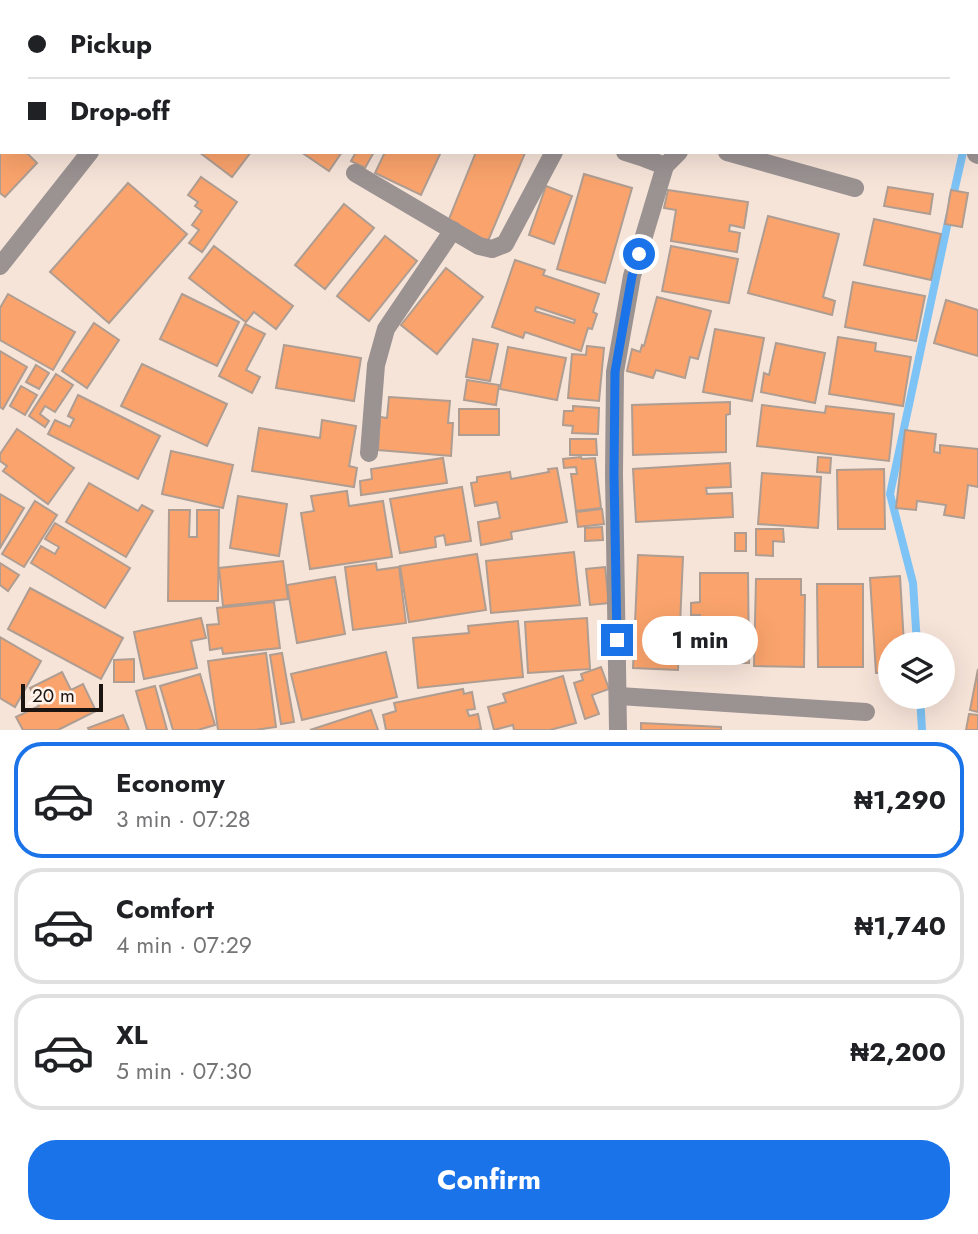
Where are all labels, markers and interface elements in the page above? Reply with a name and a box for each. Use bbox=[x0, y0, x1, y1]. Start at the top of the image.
text: Pickup bbox=[70, 25, 152, 63]
text: Drop-off bbox=[70, 92, 170, 130]
route start bbox=[623, 238, 655, 270]
callout: 1 min bbox=[642, 616, 757, 664]
text: 1 min bbox=[671, 623, 729, 657]
route end bbox=[601, 624, 633, 656]
map controls bbox=[878, 632, 955, 709]
button: layers bbox=[878, 632, 955, 709]
scale bar bbox=[21, 681, 103, 713]
text: 20 m bbox=[32, 682, 75, 709]
text: Economy bbox=[116, 764, 225, 802]
icon: car bbox=[32, 769, 95, 832]
text: ₦1,290 bbox=[854, 781, 946, 819]
text: 3 min · 07:28 bbox=[116, 802, 251, 836]
text: Comfort bbox=[116, 890, 214, 928]
icon: car bbox=[32, 895, 95, 958]
text: ₦1,740 bbox=[855, 907, 946, 945]
text: 4 min · 07:29 bbox=[116, 928, 252, 962]
text: XL bbox=[116, 1016, 148, 1054]
icon: car bbox=[32, 1021, 95, 1084]
text: ₦2,200 bbox=[850, 1033, 946, 1071]
text: 5 min · 07:30 bbox=[116, 1054, 252, 1088]
button: Confirm bbox=[28, 1140, 950, 1220]

